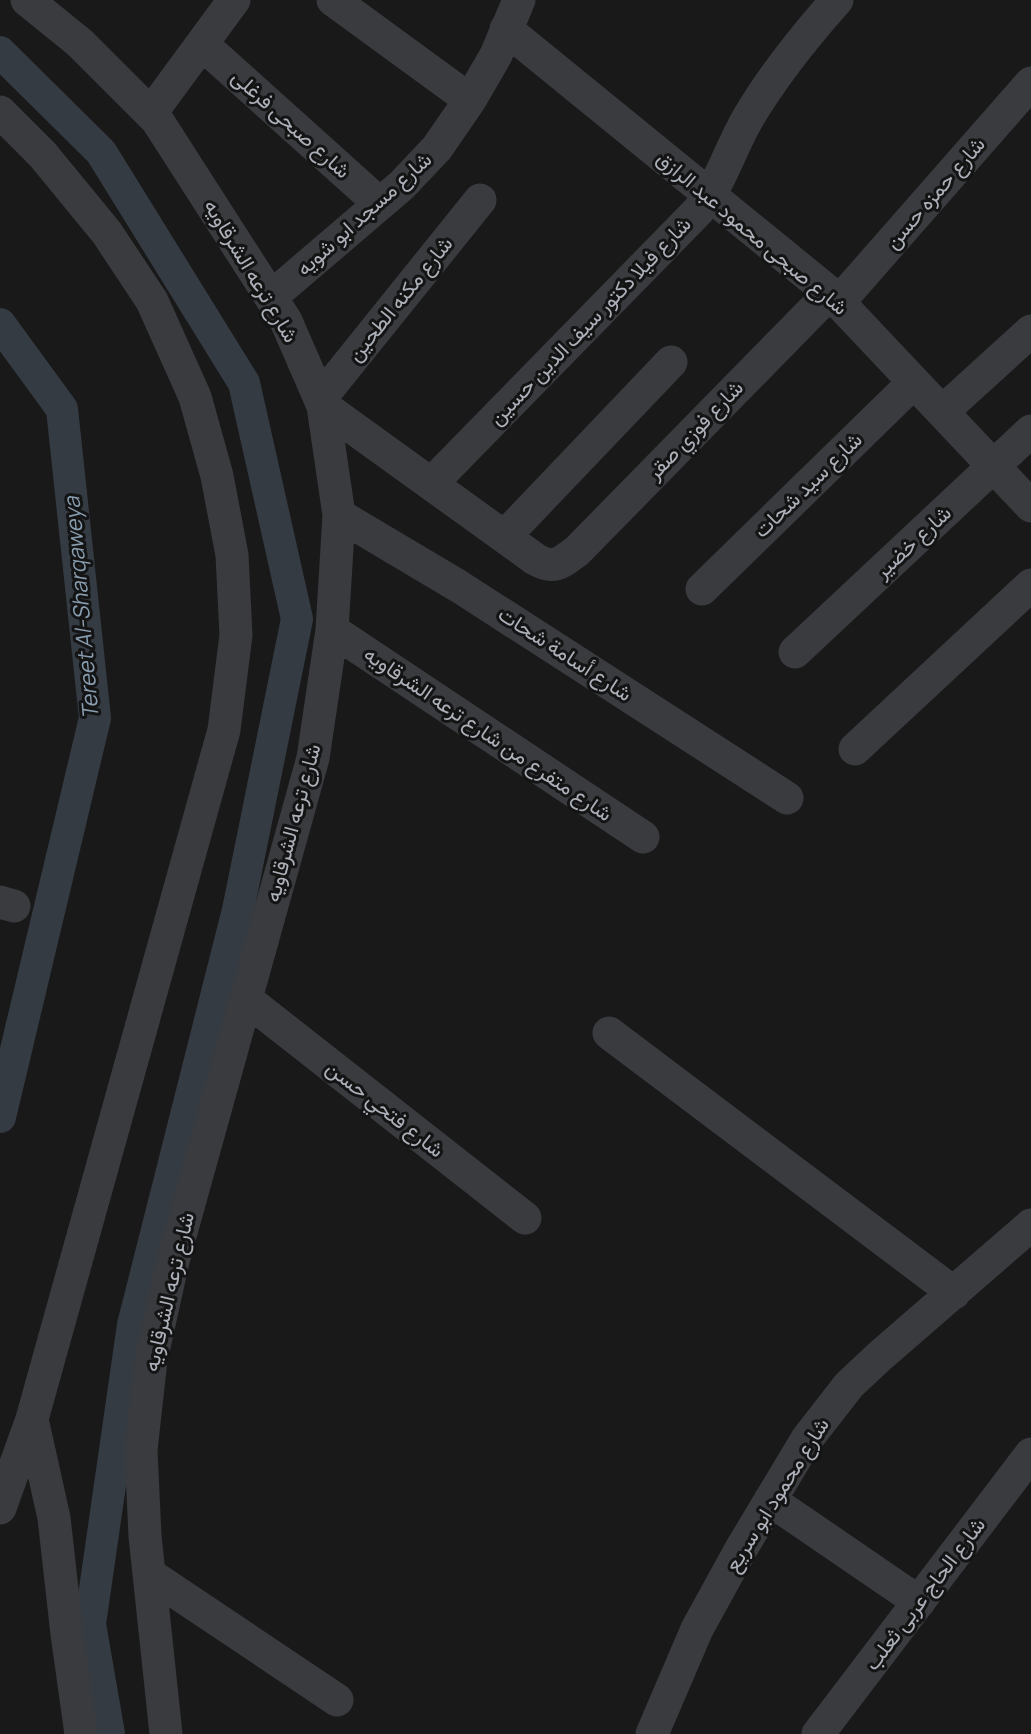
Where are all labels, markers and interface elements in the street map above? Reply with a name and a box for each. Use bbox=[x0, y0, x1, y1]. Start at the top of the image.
street label: شارع صبحى فرغلى bbox=[226, 62, 357, 185]
street label: شارع حمزه حسن bbox=[878, 130, 991, 255]
street label: شارع صبحى محمود عبد الرازق bbox=[650, 144, 854, 321]
street label: شارع مسجد ابو شويه bbox=[290, 145, 438, 282]
street label: شارع ترعه الشرقاويه bbox=[197, 194, 306, 348]
street label: شارع فيلا دكتور سيف الدين حسين bbox=[482, 210, 697, 431]
street label: شارع مكنه الطحين bbox=[340, 230, 459, 367]
street label: شارع فوزي صقر bbox=[639, 374, 752, 488]
street label: شارع سيد شحات bbox=[747, 425, 868, 544]
water label: Tereet Al-Sharqaweya bbox=[56, 494, 106, 721]
street label: شارع خضير bbox=[867, 499, 957, 585]
street label: شارع أسامة شحات bbox=[493, 599, 638, 708]
street label: شارع متفرع من شارع ترعه الشرقاويه bbox=[358, 639, 618, 828]
street label: شارع ترعه الشرقاويه bbox=[257, 741, 328, 905]
street label: شارع فتحي حسن bbox=[318, 1053, 450, 1166]
street label: شارع ترعه الشرقاويه bbox=[136, 1209, 201, 1374]
street label: شارع محمود ابو سريع bbox=[717, 1412, 836, 1578]
street label: شارع الحاج عربى ثعلب bbox=[857, 1511, 992, 1676]

